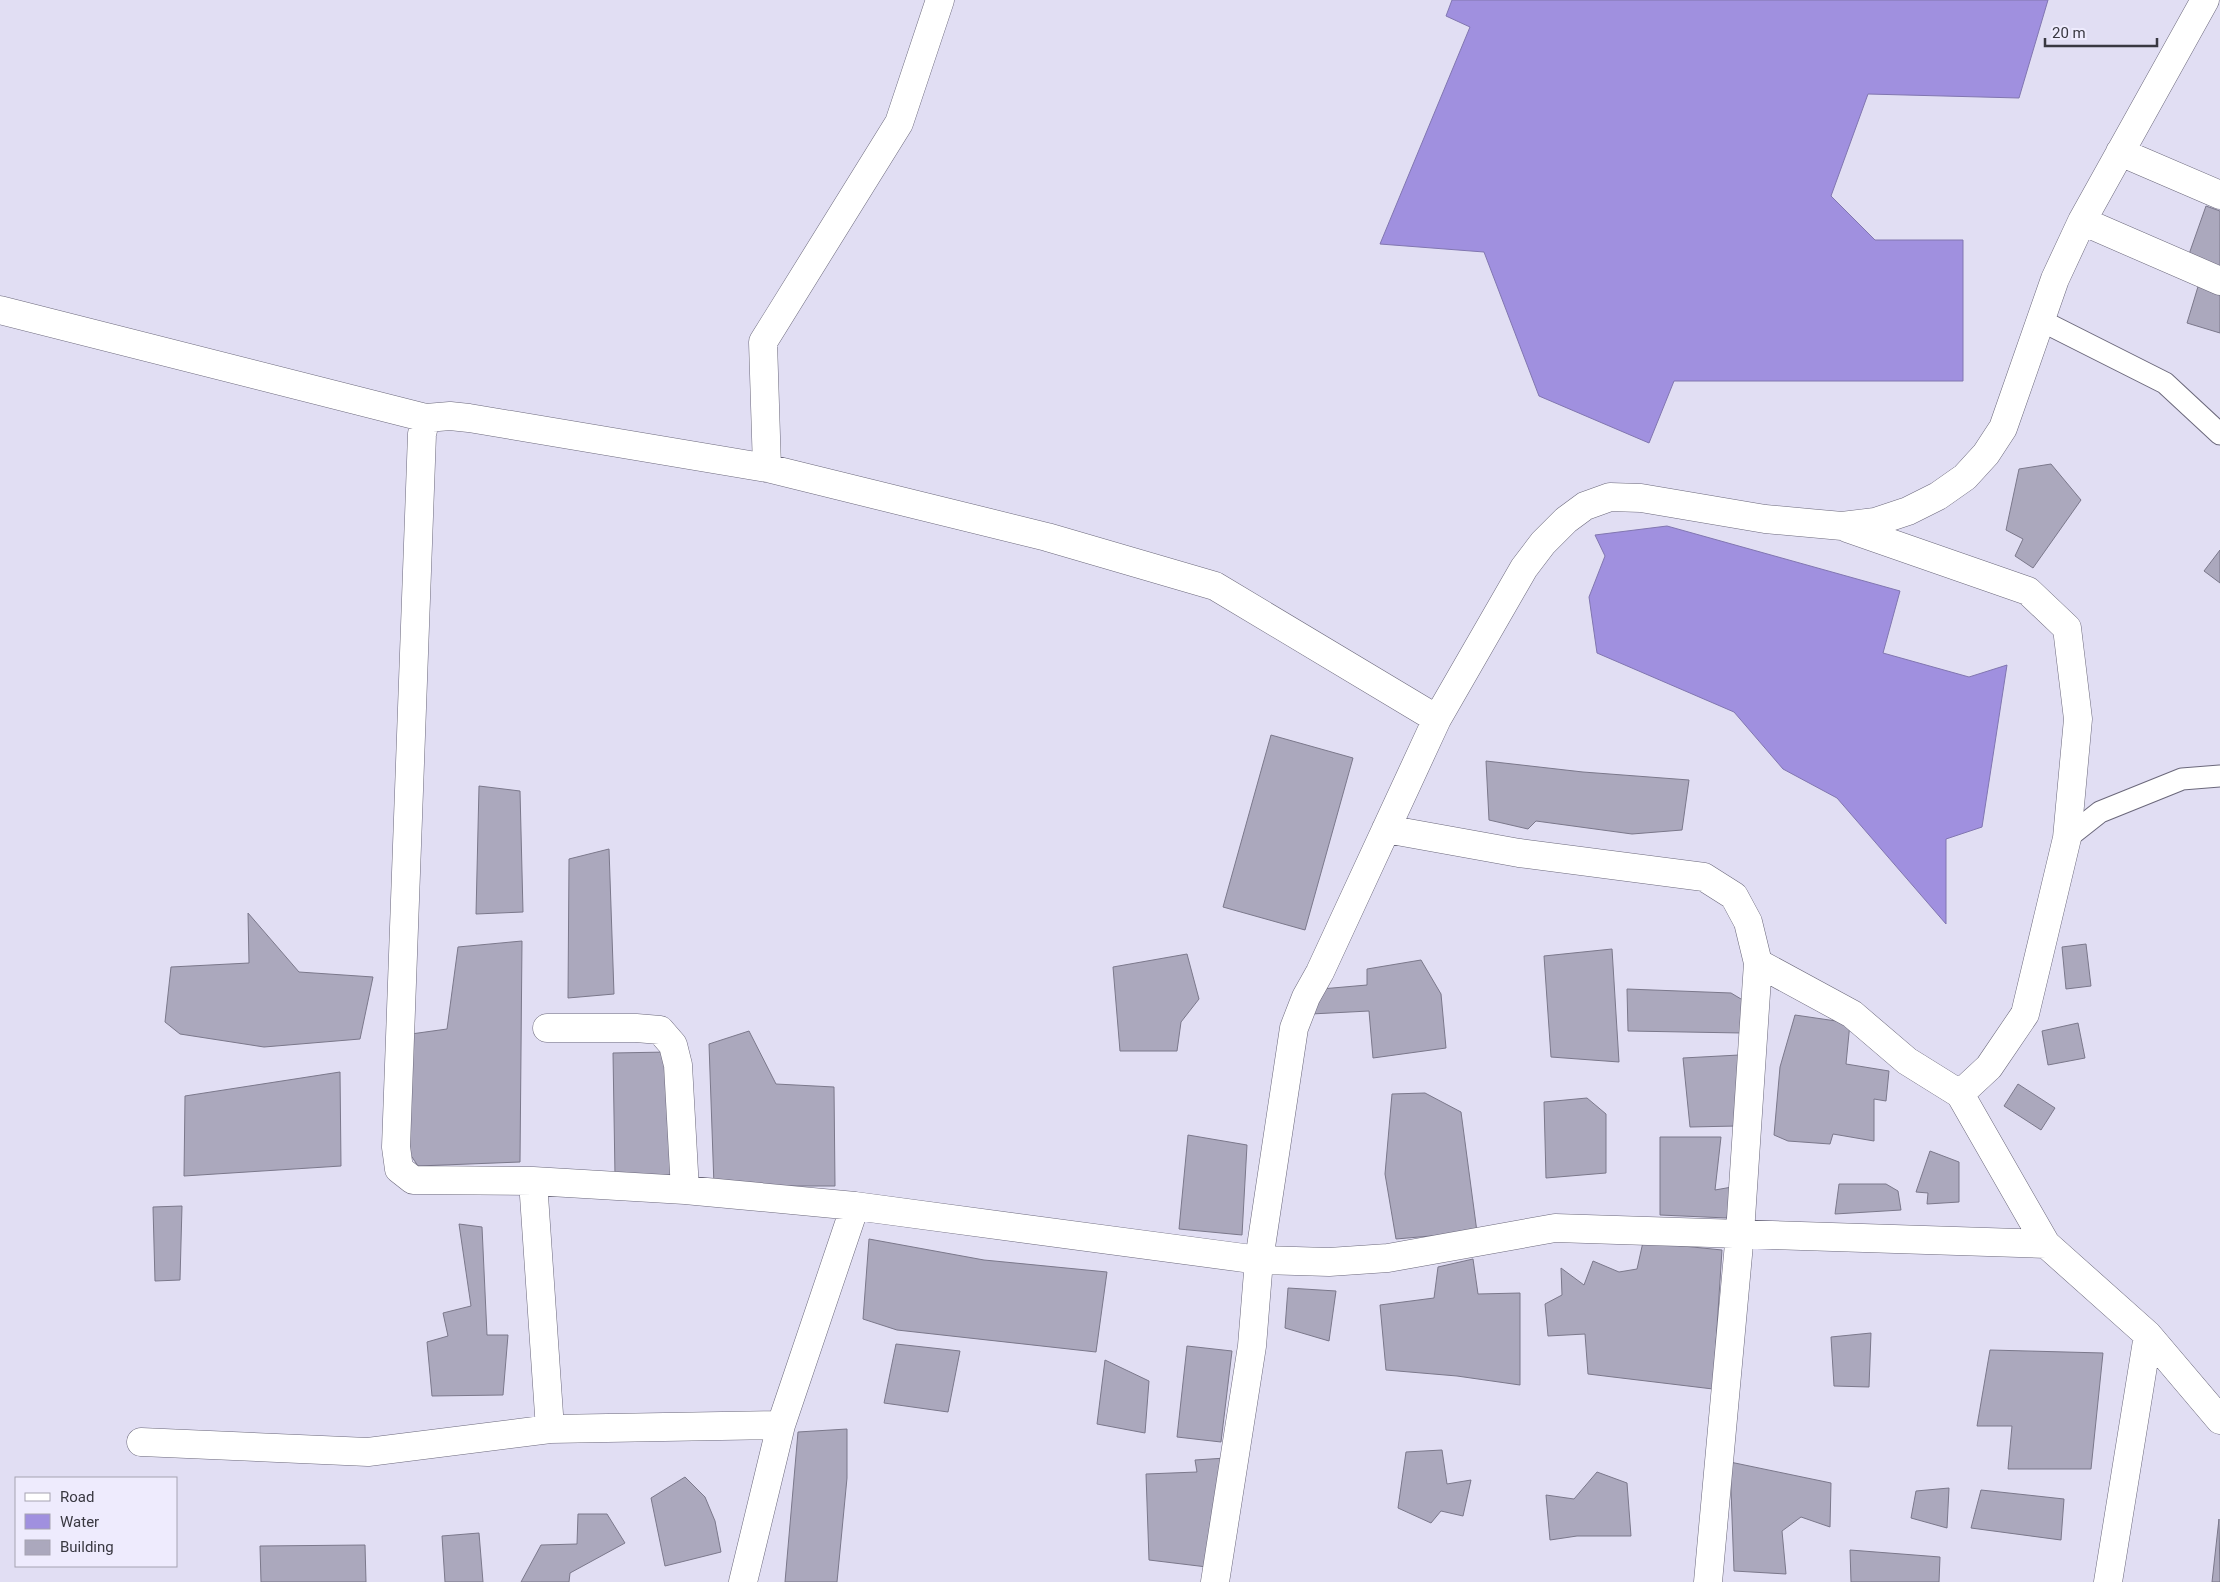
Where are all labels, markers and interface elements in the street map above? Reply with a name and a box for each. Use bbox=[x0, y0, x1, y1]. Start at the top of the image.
scale bar bbox=[2045, 15, 2158, 47]
text: 20 m bbox=[2052, 24, 2086, 42]
legend bbox=[15, 1477, 178, 1567]
text: Road bbox=[60, 1488, 94, 1506]
text: Water bbox=[60, 1513, 99, 1531]
text: Building bbox=[60, 1538, 114, 1556]

